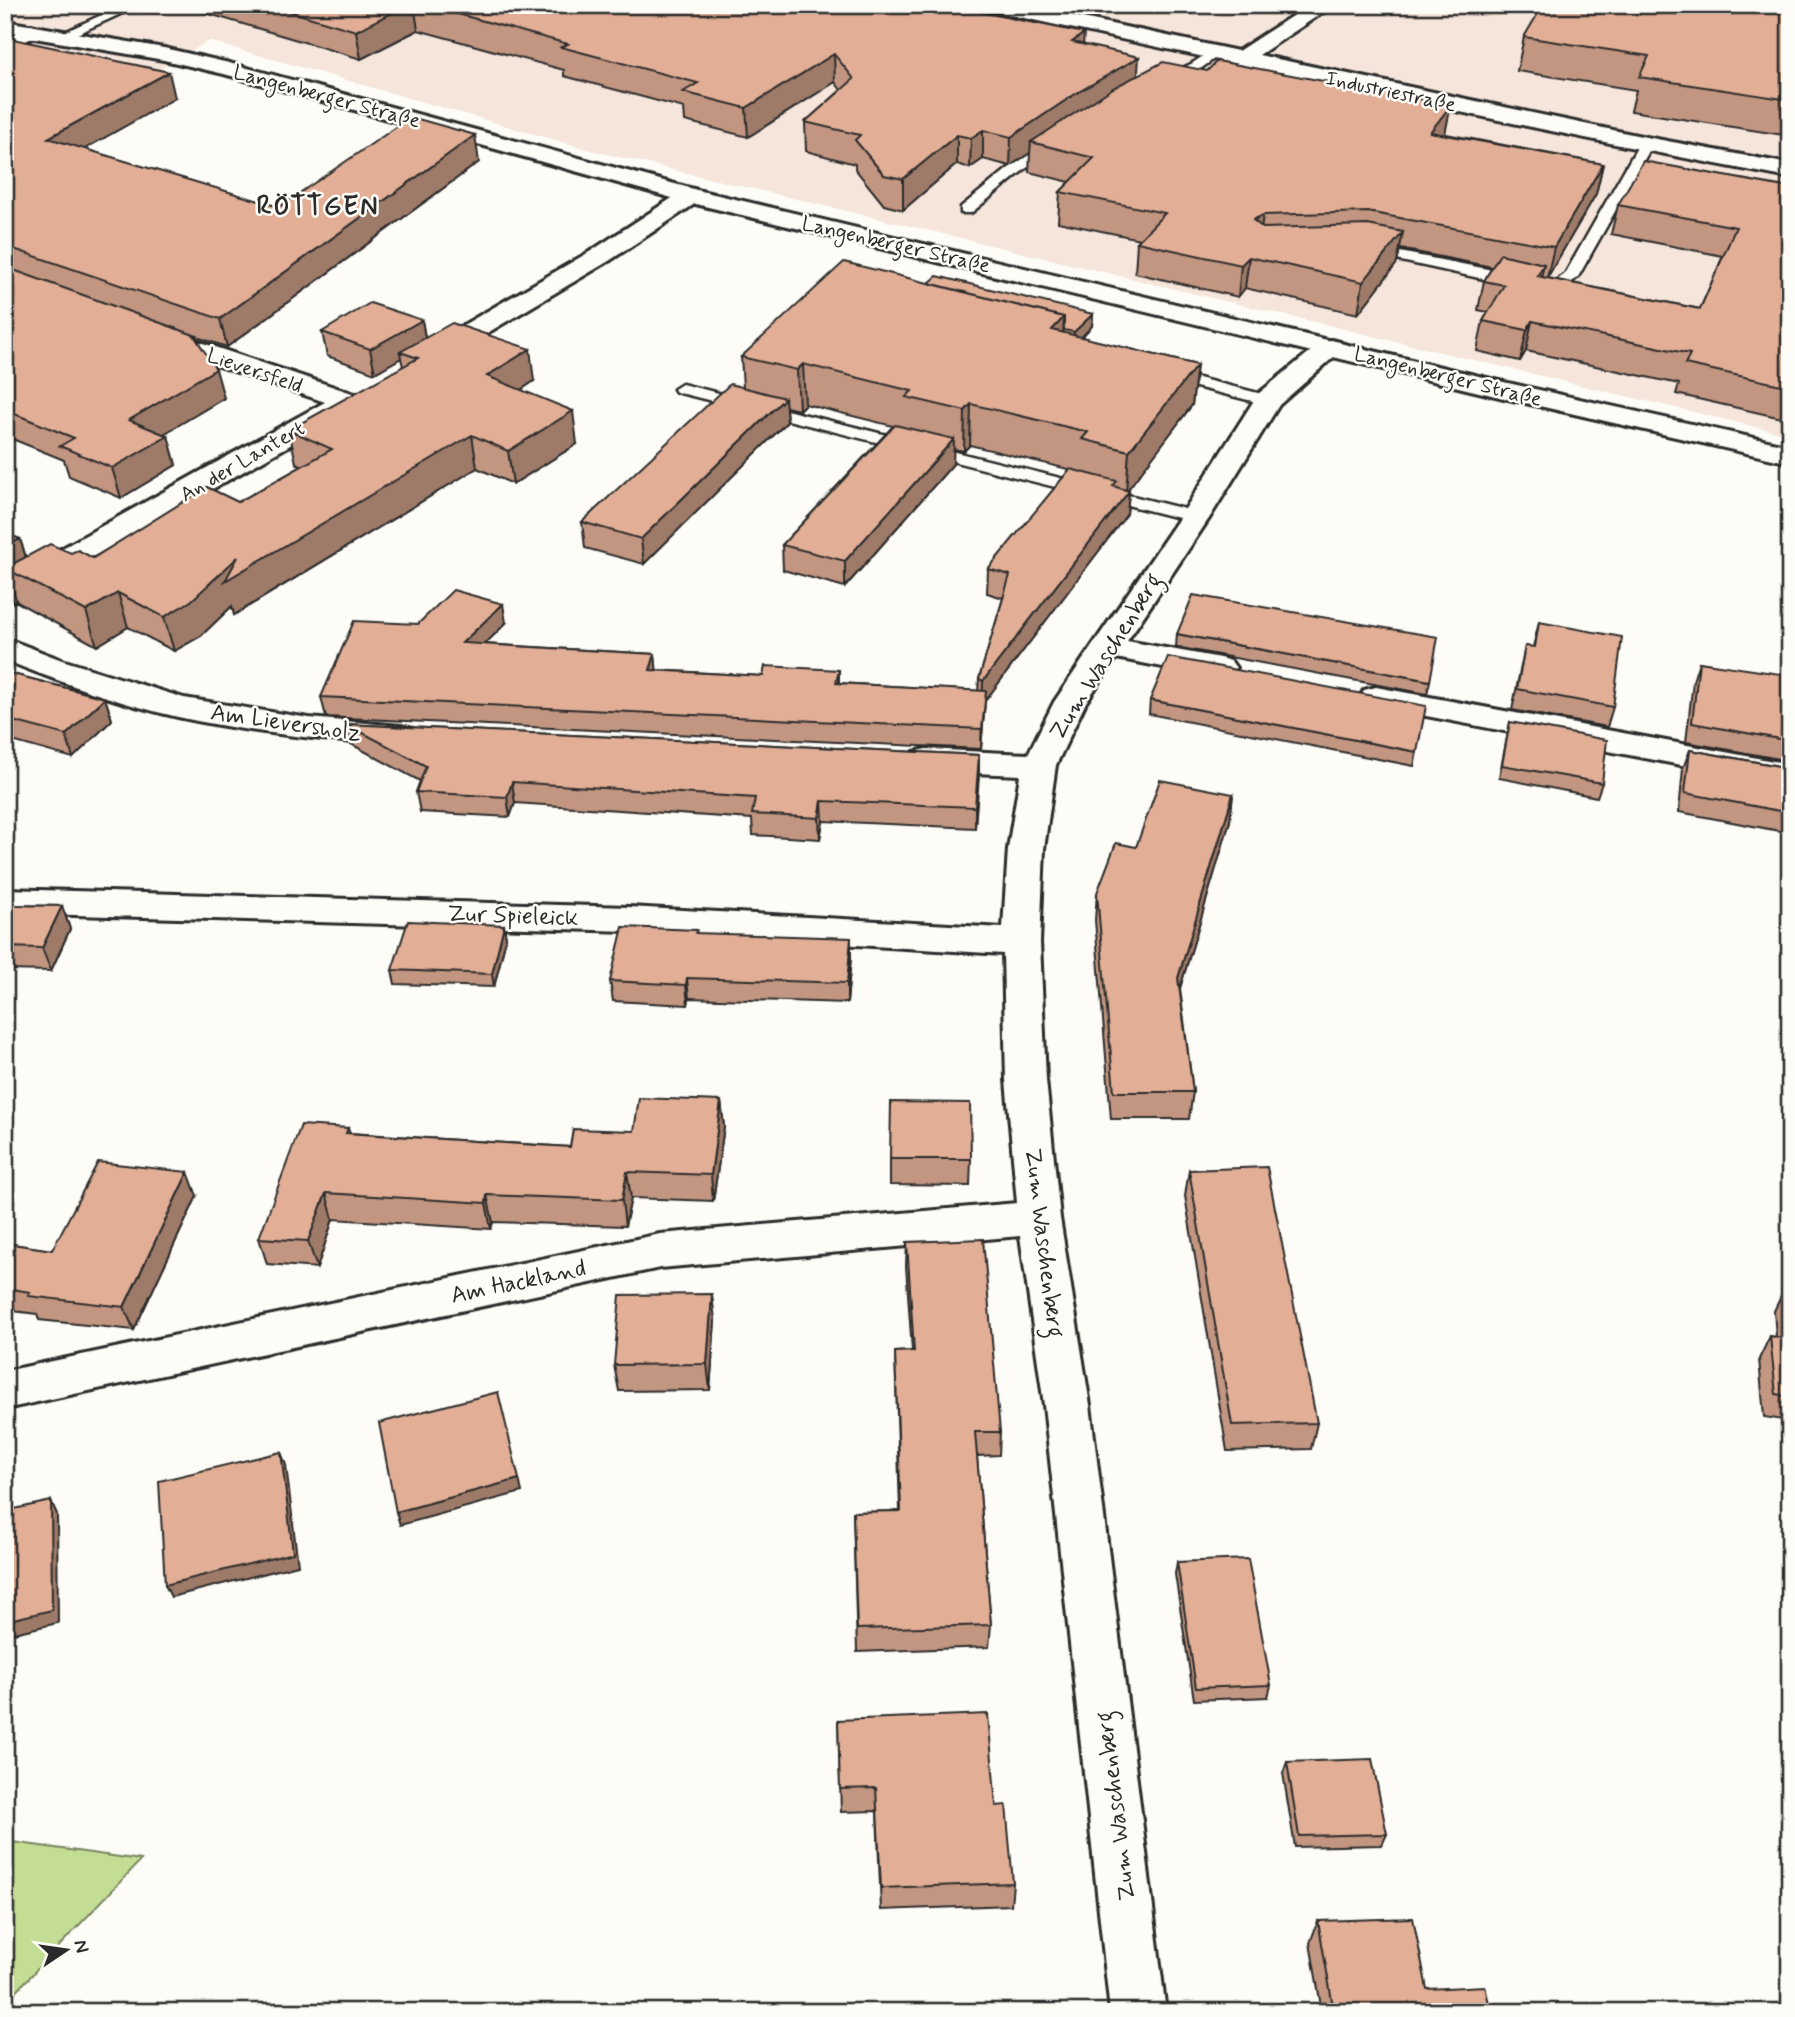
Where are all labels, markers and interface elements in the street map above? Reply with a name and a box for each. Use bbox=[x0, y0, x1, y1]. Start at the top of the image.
street label: Langenberger Straße bbox=[230, 59, 423, 137]
street label: Industriestraße bbox=[1323, 65, 1458, 119]
district label: RÖTTGEN bbox=[256, 190, 380, 224]
street label: Langenberger Straße bbox=[798, 210, 993, 282]
street label: Langenberger Straße bbox=[1350, 340, 1545, 416]
street label: Lieversfeld bbox=[203, 342, 306, 400]
street label: An der Lantert bbox=[175, 415, 310, 509]
street label: Zum Waschenberg bbox=[1043, 568, 1173, 748]
street label: Am Lieversholz bbox=[208, 698, 363, 749]
street label: Zur Spieleick bbox=[447, 899, 579, 934]
street label: Zum Waschenberg bbox=[1014, 1147, 1071, 1340]
street label: Am Hackland bbox=[448, 1253, 589, 1312]
street label: Zum Waschenberg bbox=[1089, 1709, 1146, 1902]
north arrow bbox=[32, 1916, 102, 1986]
text: N bbox=[67, 1938, 95, 1955]

